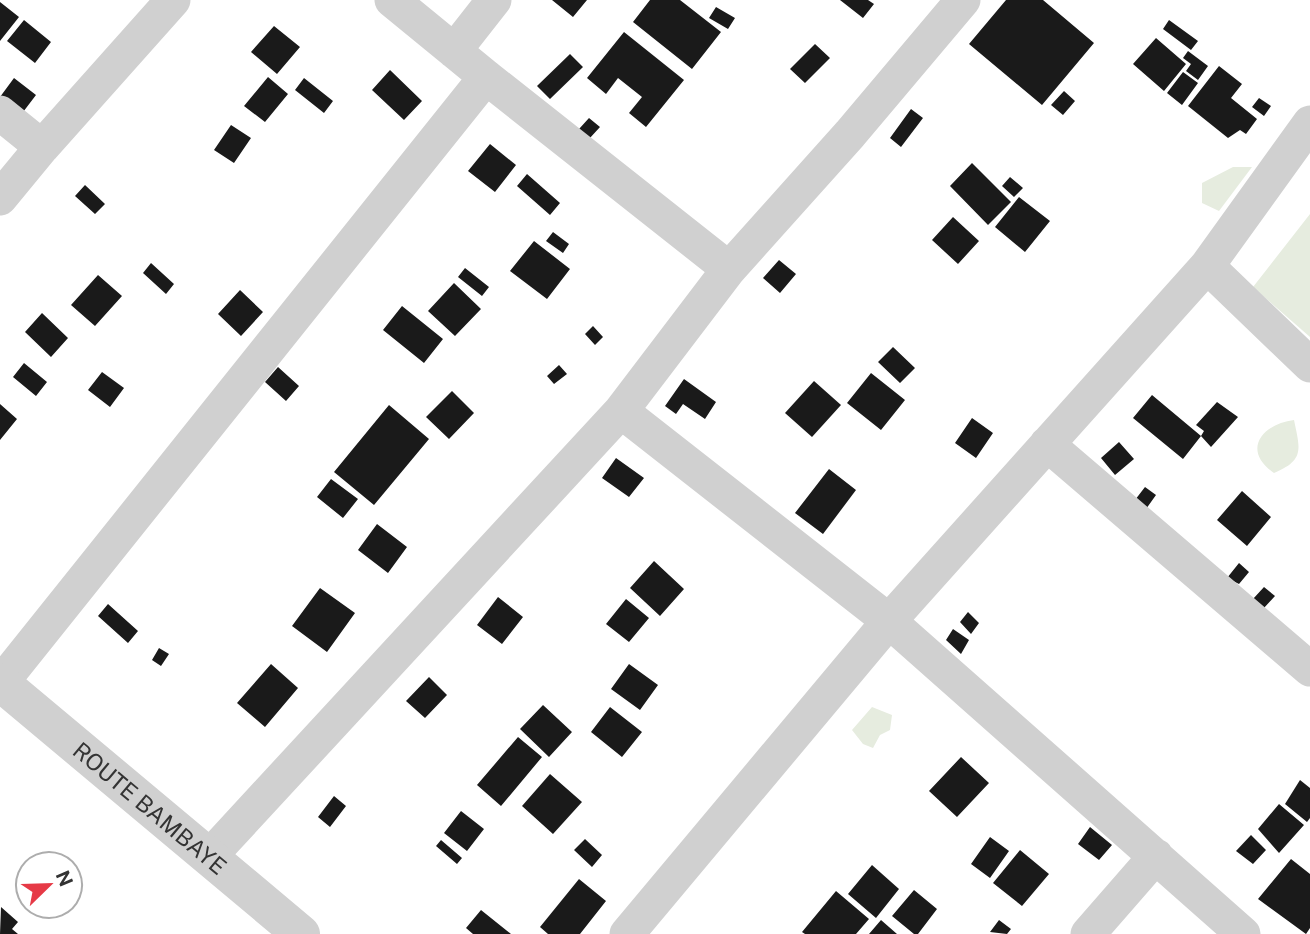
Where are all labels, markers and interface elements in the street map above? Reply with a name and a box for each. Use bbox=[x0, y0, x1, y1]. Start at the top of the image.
street label: ROUTE BAMBAYE bbox=[68, 736, 232, 880]
north arrow bbox=[14, 850, 84, 920]
text: N bbox=[52, 867, 78, 889]

